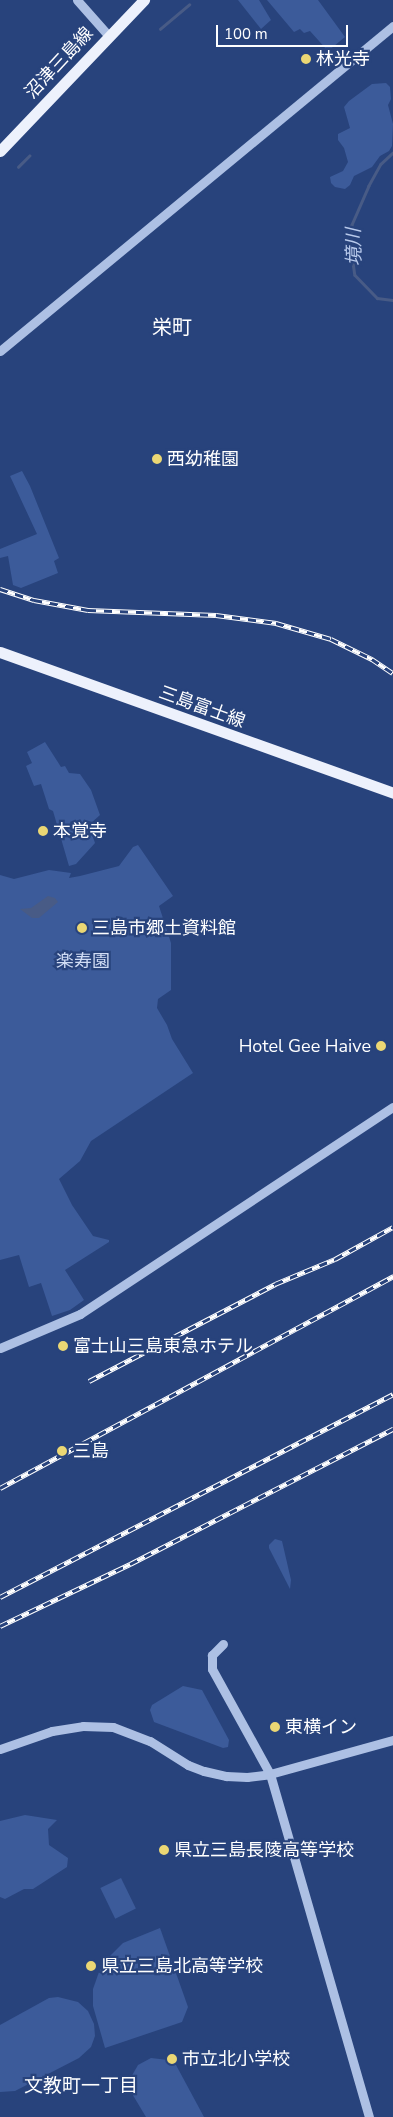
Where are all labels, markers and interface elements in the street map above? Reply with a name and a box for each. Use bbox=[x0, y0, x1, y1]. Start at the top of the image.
scale bar bbox=[218, 15, 350, 47]
street label: 沼津三島線 bbox=[20, 23, 98, 103]
text: 100 m bbox=[224, 24, 268, 44]
place label: 林光寺 bbox=[316, 48, 370, 70]
marker: 林光寺 bbox=[300, 53, 312, 65]
water label: 境川 bbox=[343, 228, 367, 266]
district label: 栄町 bbox=[152, 315, 192, 339]
place label: 西幼稚園 bbox=[167, 448, 239, 470]
marker: 西幼稚園 bbox=[151, 453, 163, 465]
street label: 三島富士線 bbox=[156, 681, 248, 733]
place label: 本覚寺 bbox=[53, 820, 107, 842]
marker: 本覚寺 bbox=[37, 825, 49, 837]
place label: 三島市郷土資料館 bbox=[92, 917, 236, 939]
marker: 三島市郷土資料館 bbox=[76, 922, 88, 934]
park label: 楽寿園 bbox=[56, 950, 110, 972]
place label: Hotel Gee Haive bbox=[239, 1035, 371, 1057]
marker: Hotel Gee Haive bbox=[375, 1040, 387, 1052]
place label: 富士山三島東急ホテル bbox=[73, 1335, 253, 1357]
marker: 富士山三島東急ホテル bbox=[57, 1340, 69, 1352]
place label: 三島 bbox=[73, 1440, 109, 1462]
marker: 三島 bbox=[55, 1444, 69, 1458]
place label: 東横イン bbox=[285, 1716, 357, 1738]
marker: 東横イン bbox=[269, 1721, 281, 1733]
place label: 県立三島長陵高等学校 bbox=[174, 1839, 354, 1861]
marker: 県立三島長陵高等学校 bbox=[158, 1844, 170, 1856]
place label: 県立三島北高等学校 bbox=[101, 1955, 263, 1977]
marker: 県立三島北高等学校 bbox=[85, 1960, 97, 1972]
place label: 市立北小学校 bbox=[182, 2048, 290, 2070]
marker: 市立北小学校 bbox=[166, 2053, 178, 2065]
district label: 文教町一丁目 bbox=[24, 2076, 138, 2098]

